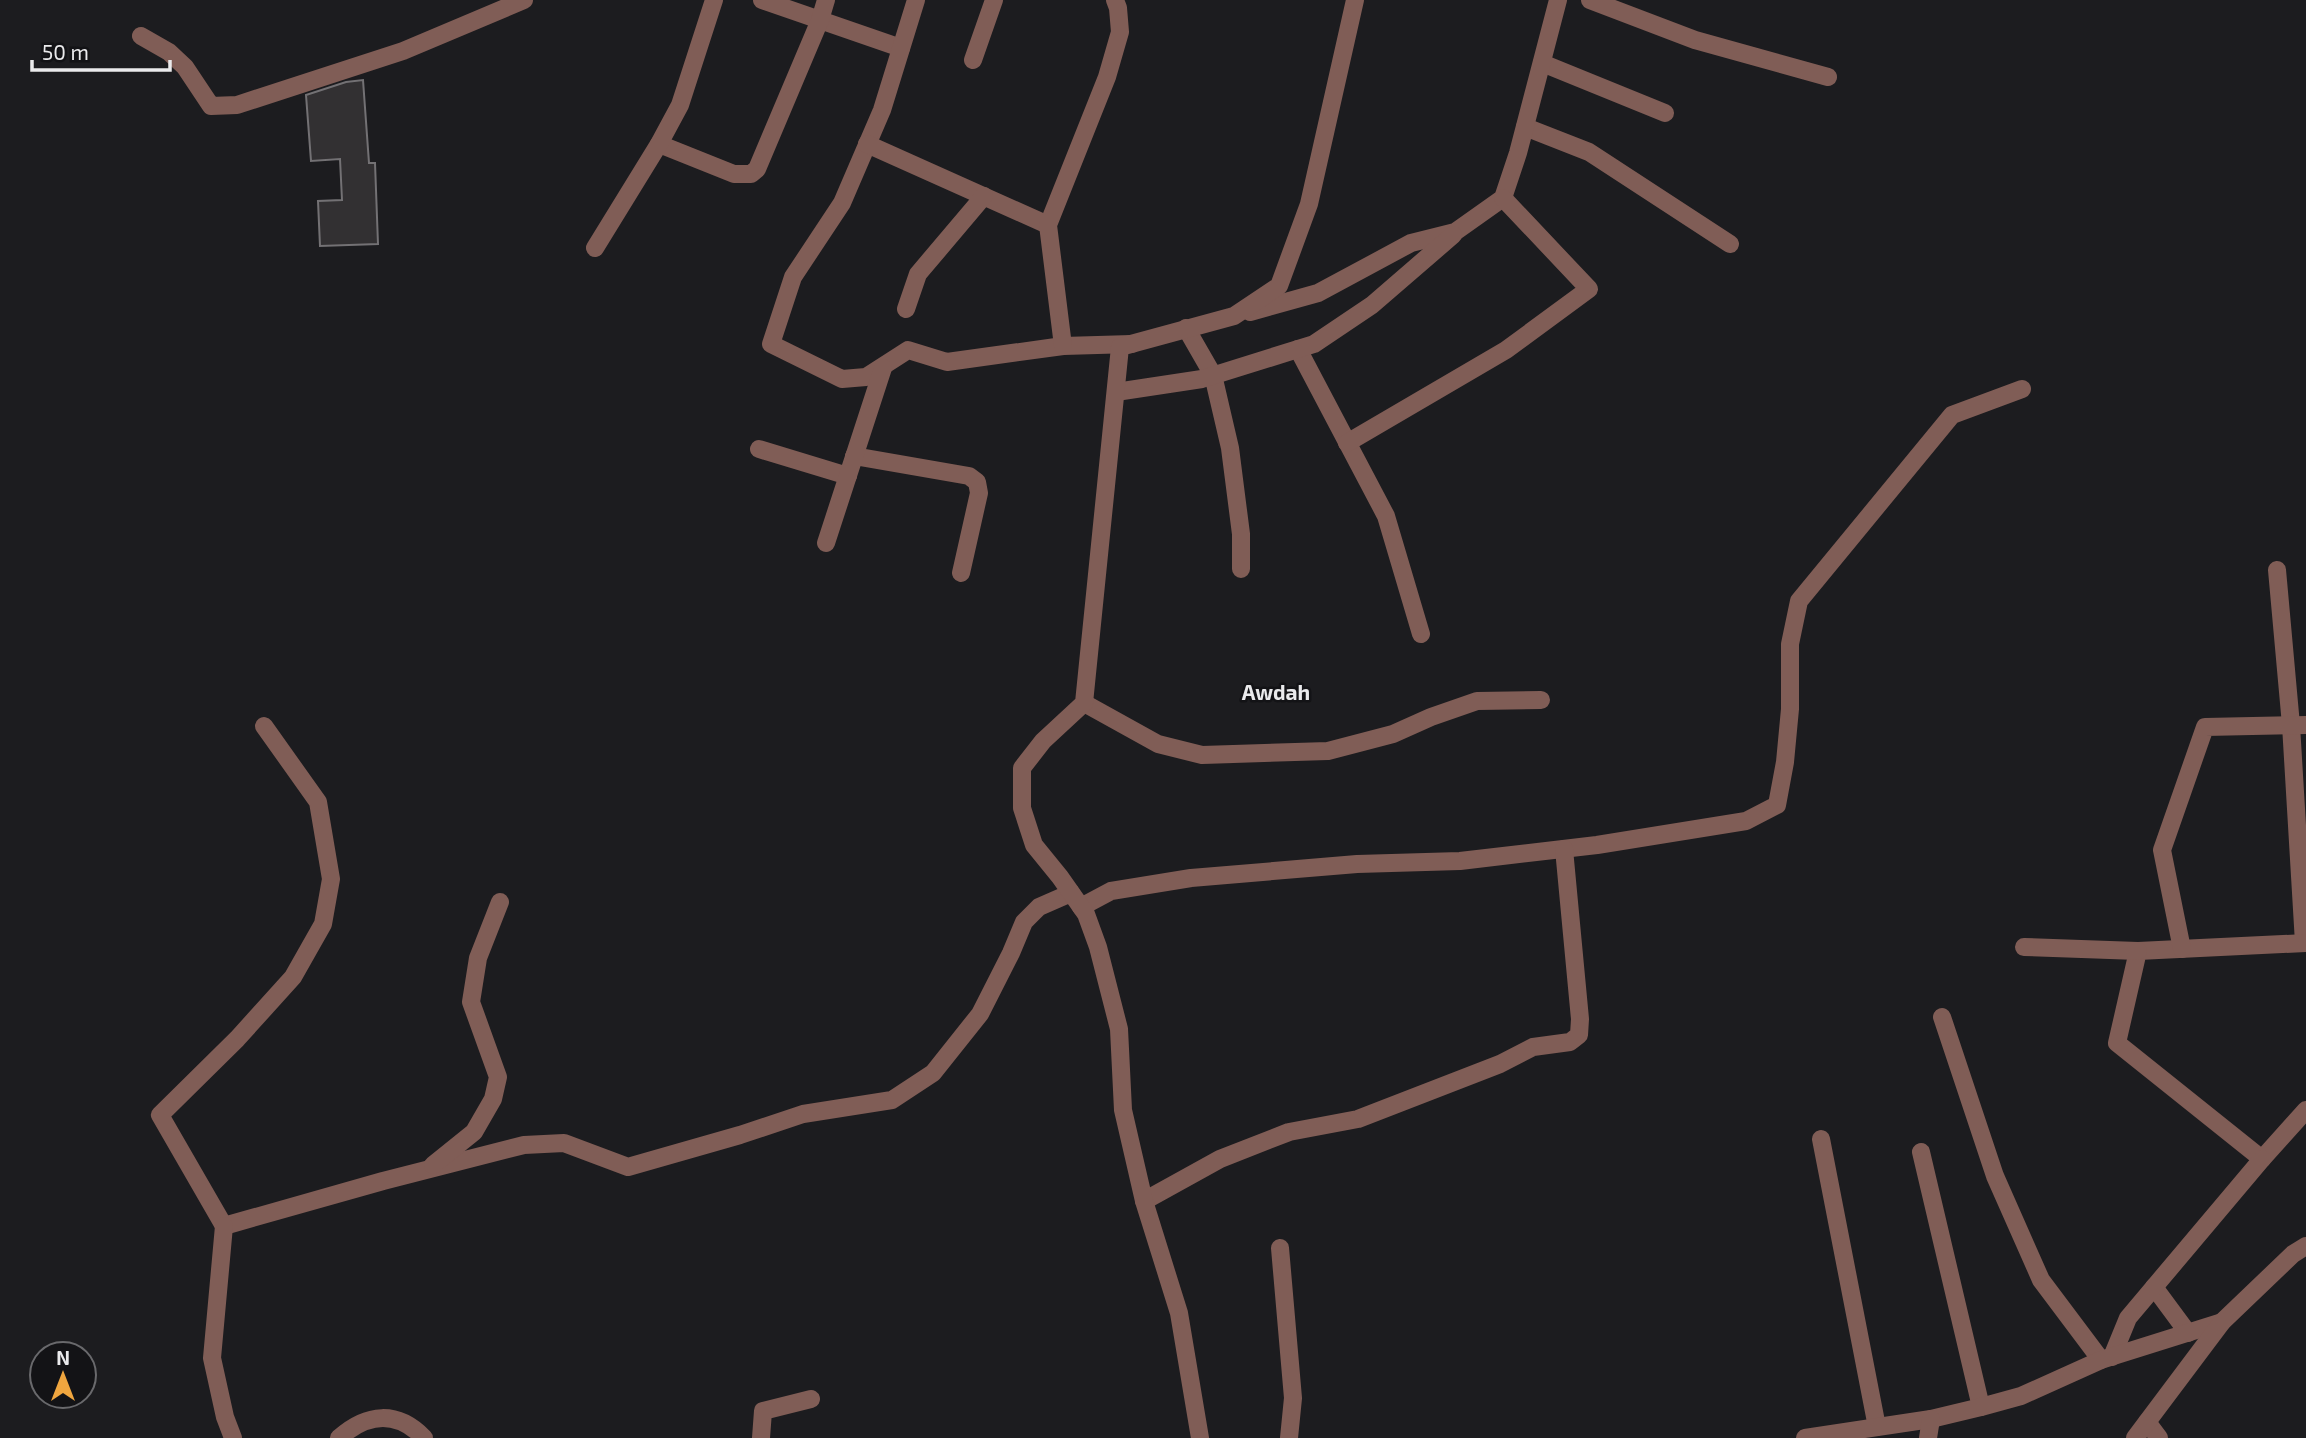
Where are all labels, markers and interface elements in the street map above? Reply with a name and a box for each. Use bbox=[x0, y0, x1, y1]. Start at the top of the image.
scale bar bbox=[32, 28, 170, 72]
text: 50 m bbox=[42, 39, 89, 64]
district label: Awdah bbox=[1242, 679, 1310, 704]
north arrow bbox=[28, 1340, 98, 1410]
text: N bbox=[56, 1346, 70, 1369]

